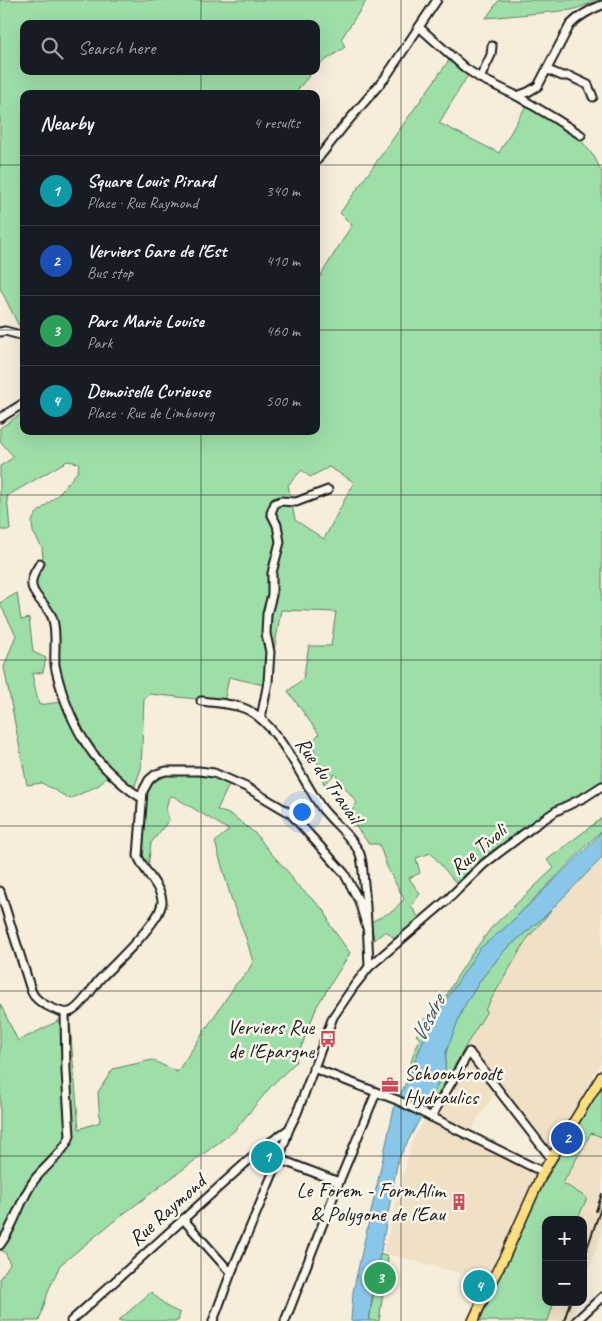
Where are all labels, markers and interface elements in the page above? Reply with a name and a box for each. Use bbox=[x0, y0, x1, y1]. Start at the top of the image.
search box bbox=[20, 20, 320, 75]
icon: search bbox=[38, 34, 66, 62]
text: Search here bbox=[78, 36, 155, 60]
text: Nearby bbox=[40, 110, 93, 136]
text: 4 results bbox=[253, 113, 300, 133]
text: Square Louis Pirard bbox=[87, 169, 214, 193]
text: 1 bbox=[52, 181, 60, 201]
text: 340 m bbox=[266, 181, 300, 201]
text: Place · Rue Raymond bbox=[87, 193, 198, 213]
text: Verviers Gare de l'Est bbox=[87, 239, 226, 263]
text: 2 bbox=[52, 251, 60, 271]
text: 410 m bbox=[266, 251, 300, 271]
text: Bus stop bbox=[87, 263, 133, 283]
text: Parc Marie Louise bbox=[87, 309, 204, 333]
text: 3 bbox=[52, 321, 60, 341]
text: 460 m bbox=[266, 321, 300, 341]
text: Park bbox=[87, 333, 112, 353]
text: Demoiselle Curieuse bbox=[87, 379, 210, 403]
text: 4 bbox=[52, 391, 60, 411]
text: 500 m bbox=[266, 391, 300, 411]
text: Place · Rue de Limbourg bbox=[87, 403, 214, 423]
street label: Rue du Travail bbox=[290, 732, 370, 831]
your location bbox=[289, 799, 315, 825]
street label: Rue Tivoli bbox=[444, 816, 514, 880]
water label: Vesdre bbox=[404, 987, 453, 1046]
place label: Verviers Rue de l'Epargne bbox=[227, 1014, 315, 1064]
bus stop icon: Verviers Rue de l'Epargne bbox=[318, 1029, 338, 1049]
place label: Schoonbroodt Hydraulics bbox=[404, 1060, 504, 1110]
office icon: Schoonbroodt Hydraulics bbox=[380, 1075, 400, 1095]
pin: 2 bbox=[551, 1119, 583, 1157]
pin: 1 bbox=[251, 1138, 283, 1176]
street label: Rue Raymond bbox=[123, 1166, 214, 1251]
place label: Le Forem - FormAlim & Polygone de l'Eau bbox=[296, 1177, 447, 1227]
building icon: Le Forem - FormAlim & Polygone de l'Eau bbox=[449, 1192, 469, 1212]
map controls bbox=[542, 1216, 587, 1306]
button: + bbox=[542, 1216, 587, 1261]
pin: 3 bbox=[364, 1259, 396, 1297]
button: − bbox=[542, 1261, 587, 1306]
pin: 4 bbox=[463, 1267, 495, 1305]

